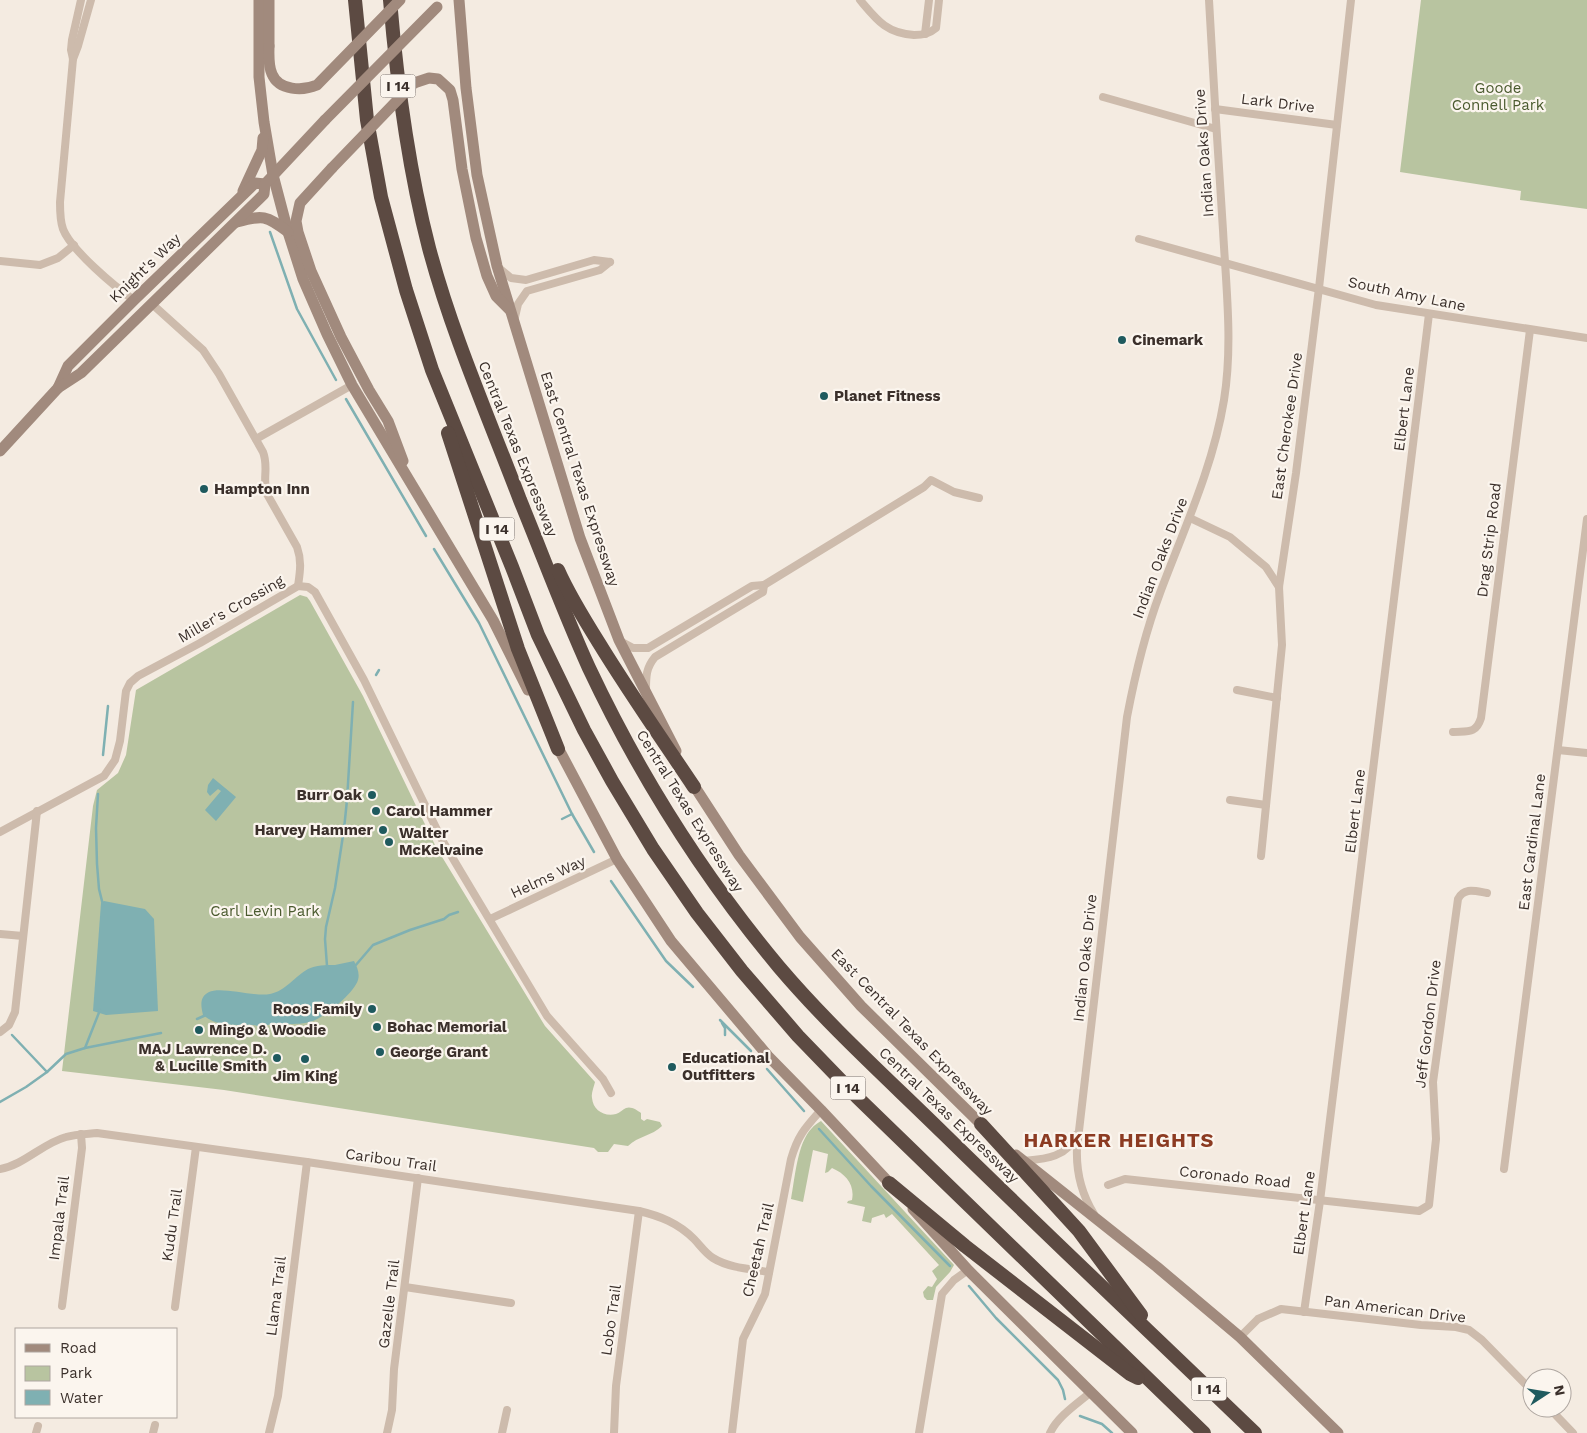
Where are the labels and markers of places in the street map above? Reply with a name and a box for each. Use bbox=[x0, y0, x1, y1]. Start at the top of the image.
place label: Cinemark bbox=[1132, 331, 1204, 349]
marker: Cinemark bbox=[1116, 334, 1128, 346]
place label: Planet Fitness bbox=[834, 387, 941, 405]
marker: Planet Fitness bbox=[818, 390, 830, 402]
place label: Hampton Inn bbox=[214, 480, 310, 498]
marker: Hampton Inn bbox=[198, 483, 210, 495]
place label: Burr Oak bbox=[297, 786, 363, 804]
marker: Burr Oak bbox=[366, 789, 378, 801]
place label: Carol Hammer bbox=[386, 802, 493, 820]
marker: Carol Hammer bbox=[370, 805, 382, 817]
place label: Harvey Hammer bbox=[255, 821, 374, 839]
marker: Harvey Hammer bbox=[377, 824, 389, 836]
place label: Walter McKelvaine bbox=[399, 824, 484, 859]
marker: Walter McKelvaine bbox=[383, 836, 395, 848]
place label: Roos Family bbox=[273, 1000, 363, 1018]
marker: Roos Family bbox=[366, 1003, 378, 1015]
place label: Bohac Memorial bbox=[387, 1018, 507, 1036]
place label: Mingo & Woodie bbox=[209, 1021, 327, 1039]
marker: Bohac Memorial bbox=[371, 1021, 383, 1033]
marker: Mingo & Woodie bbox=[193, 1024, 205, 1036]
place label: MAJ Lawrence D. & Lucille Smith bbox=[138, 1040, 267, 1075]
place label: George Grant bbox=[390, 1043, 488, 1061]
marker: George Grant bbox=[374, 1046, 386, 1058]
place label: Educational Outfitters bbox=[682, 1049, 770, 1084]
marker: MAJ Lawrence D. & Lucille Smith bbox=[271, 1052, 283, 1064]
marker: Jim King bbox=[299, 1053, 311, 1065]
marker: Educational Outfitters bbox=[666, 1061, 678, 1073]
place label: Jim King bbox=[273, 1067, 338, 1085]

